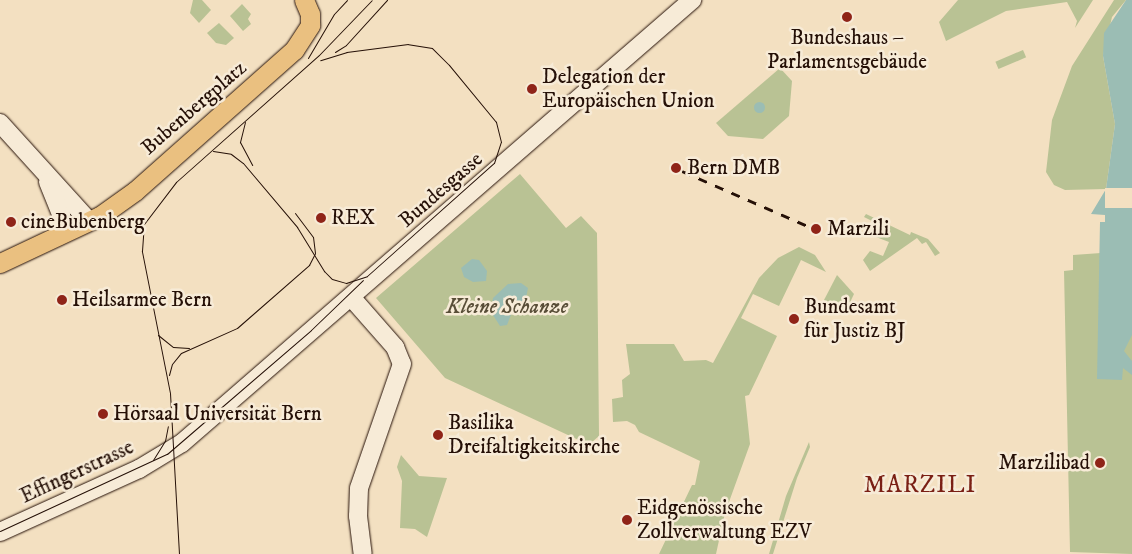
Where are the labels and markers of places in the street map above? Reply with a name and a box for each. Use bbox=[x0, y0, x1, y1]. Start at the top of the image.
marker: Bundeshaus – Parlamentsgebäude bbox=[841, 11, 853, 23]
place label: Bundeshaus – Parlamentsgebäude bbox=[767, 25, 927, 75]
place label: Delegation der Europäischen Union bbox=[542, 64, 714, 114]
marker: Delegation der Europäischen Union bbox=[526, 83, 538, 95]
place label: Bern DMB bbox=[687, 155, 780, 181]
marker: Bern DMB bbox=[669, 161, 683, 175]
place label: REX bbox=[331, 205, 375, 231]
place label: cineBubenberg bbox=[21, 209, 145, 235]
marker: REX bbox=[315, 212, 327, 224]
marker: cineBubenberg bbox=[5, 216, 17, 228]
place label: Marzili bbox=[827, 216, 889, 242]
marker: Marzili bbox=[809, 222, 823, 236]
place label: Heilsarmee Bern bbox=[72, 287, 212, 313]
marker: Heilsarmee Bern bbox=[56, 294, 68, 306]
place label: Bundesamt für Justiz BJ bbox=[804, 294, 906, 344]
marker: Bundesamt für Justiz BJ bbox=[788, 313, 800, 325]
place label: Hörsaal Universität Bern bbox=[113, 401, 322, 427]
marker: Hörsaal Universität Bern bbox=[97, 408, 109, 420]
place label: Basilika Dreifaltigkeitskirche bbox=[448, 410, 620, 460]
marker: Basilika Dreifaltigkeitskirche bbox=[432, 429, 444, 441]
place label: Marzilibad bbox=[999, 450, 1090, 476]
marker: Marzilibad bbox=[1094, 457, 1106, 469]
place label: Eidgenössische Zollverwaltung EZV bbox=[637, 495, 812, 545]
marker: Eidgenössische Zollverwaltung EZV bbox=[621, 514, 633, 526]

